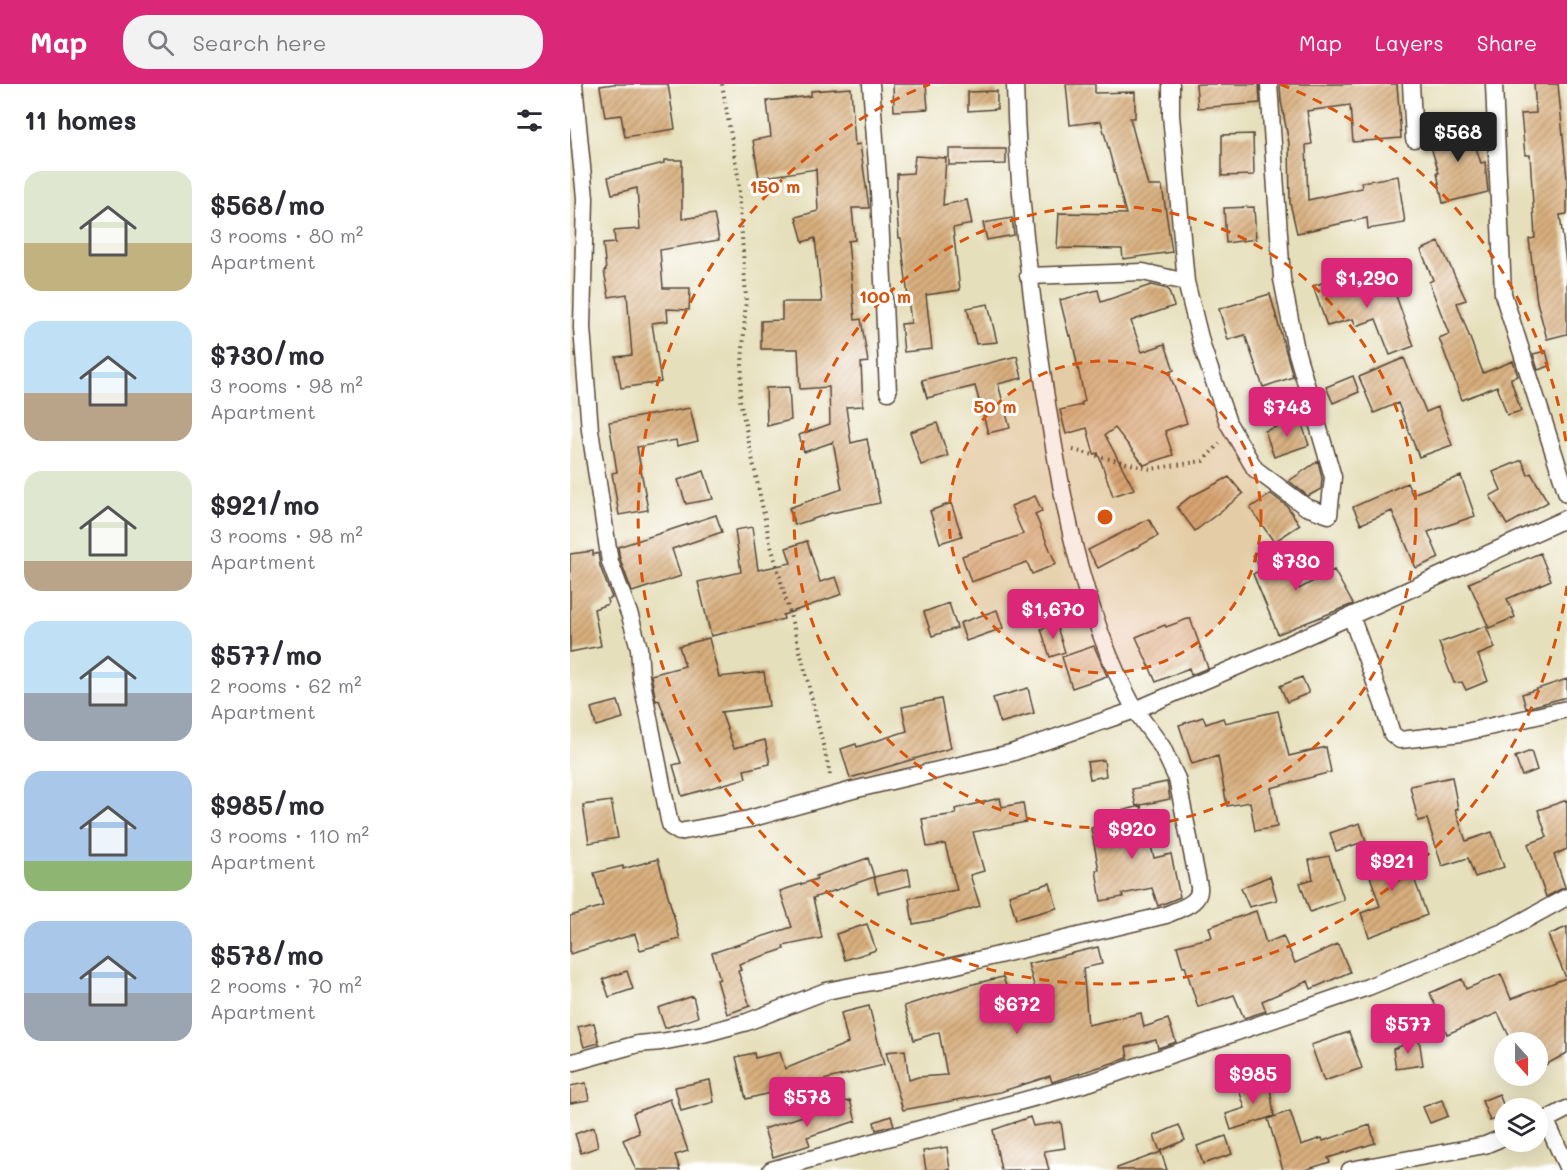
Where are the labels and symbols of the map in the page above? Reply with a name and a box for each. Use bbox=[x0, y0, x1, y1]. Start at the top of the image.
pin: $568 bbox=[1422, 112, 1494, 163]
text: 150 m bbox=[750, 174, 800, 198]
pin: $1,290 bbox=[1318, 258, 1416, 309]
text: 100 m bbox=[859, 284, 911, 308]
pin: $748 bbox=[1251, 387, 1323, 438]
text: 50 m bbox=[974, 394, 1016, 418]
centre of rings bbox=[1095, 507, 1115, 527]
pin: $730 bbox=[1260, 541, 1332, 592]
pin: $1,670 bbox=[1004, 589, 1102, 640]
pin: $920 bbox=[1096, 809, 1168, 860]
pin: $921 bbox=[1356, 841, 1428, 892]
pin: $672 bbox=[981, 984, 1053, 1035]
pin: $577 bbox=[1372, 1004, 1444, 1055]
north arrow bbox=[1494, 1032, 1548, 1086]
pin: $985 bbox=[1217, 1054, 1289, 1105]
pin: $578 bbox=[771, 1077, 843, 1128]

